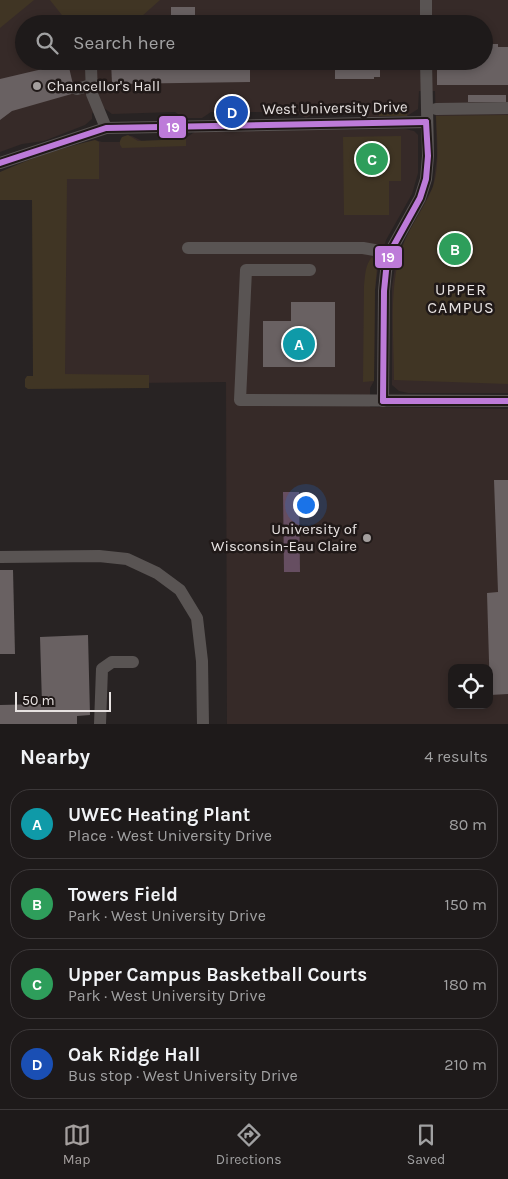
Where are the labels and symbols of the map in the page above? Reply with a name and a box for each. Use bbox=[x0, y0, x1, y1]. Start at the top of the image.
place label: Chancellor's Hall bbox=[47, 77, 160, 95]
marker: Chancellor's Hall bbox=[31, 80, 43, 92]
pin: D bbox=[216, 93, 248, 131]
street label: West University Drive bbox=[262, 98, 408, 118]
line badge: 19 bbox=[158, 115, 187, 139]
text: 19 bbox=[166, 119, 180, 136]
pin: C bbox=[356, 140, 388, 178]
pin: B bbox=[439, 230, 471, 268]
line badge: 19 bbox=[374, 245, 403, 269]
text: 19 bbox=[381, 249, 395, 266]
district label: UPPER CAMPUS bbox=[427, 280, 495, 317]
pin: A bbox=[283, 325, 315, 363]
your location bbox=[293, 492, 319, 518]
place label: University of Wisconsin-Eau Claire bbox=[211, 520, 358, 555]
marker: University of Wisconsin-Eau Claire bbox=[361, 532, 373, 544]
scale bar bbox=[15, 689, 111, 712]

